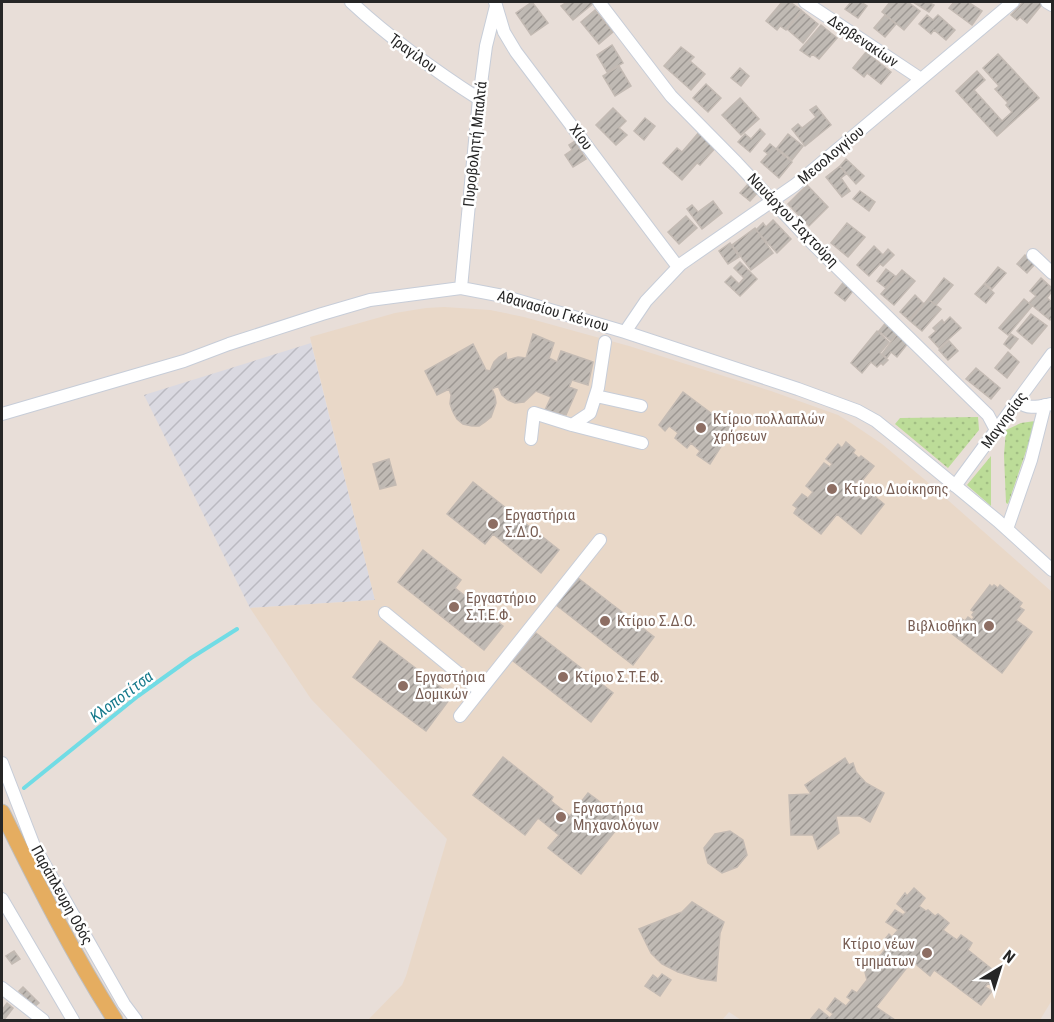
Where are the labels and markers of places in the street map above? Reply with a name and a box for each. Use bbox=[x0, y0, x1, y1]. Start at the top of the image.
place label: Κτίριο πολλαπλών χρήσεων bbox=[713, 410, 825, 445]
marker: Κτίριο πολλαπλών χρήσεων bbox=[694, 421, 708, 435]
place label: Κτίριο Διοίκησης bbox=[844, 480, 949, 498]
marker: Κτίριο Διοίκησης bbox=[825, 482, 839, 496]
place label: Εργαστήρια Σ.Δ.Ο. bbox=[505, 506, 576, 541]
marker: Εργαστήρια Σ.Δ.Ο. bbox=[486, 517, 500, 531]
place label: Εργαστήριο Σ.Τ.Ε.Φ. bbox=[466, 589, 536, 624]
marker: Εργαστήριο Σ.Τ.Ε.Φ. bbox=[447, 600, 461, 614]
place label: Κτίριο Σ.Δ.Ο. bbox=[617, 612, 696, 630]
marker: Κτίριο Σ.Δ.Ο. bbox=[598, 614, 612, 628]
place label: Βιβλιοθήκη bbox=[907, 617, 977, 635]
marker: Βιβλιοθήκη bbox=[982, 619, 996, 633]
place label: Εργαστήρια Δομικών bbox=[415, 668, 486, 703]
place label: Κτίριο Σ.Τ.Ε.Φ. bbox=[575, 668, 663, 686]
marker: Κτίριο Σ.Τ.Ε.Φ. bbox=[556, 670, 570, 684]
marker: Εργαστήρια Δομικών bbox=[396, 679, 410, 693]
place label: Εργαστήρια Μηχανολόγων bbox=[573, 799, 659, 834]
marker: Εργαστήρια Μηχανολόγων bbox=[554, 810, 568, 824]
place label: Κτίριο νέων τμημάτων bbox=[843, 935, 916, 970]
marker: Κτίριο νέων τμημάτων bbox=[920, 946, 934, 960]

